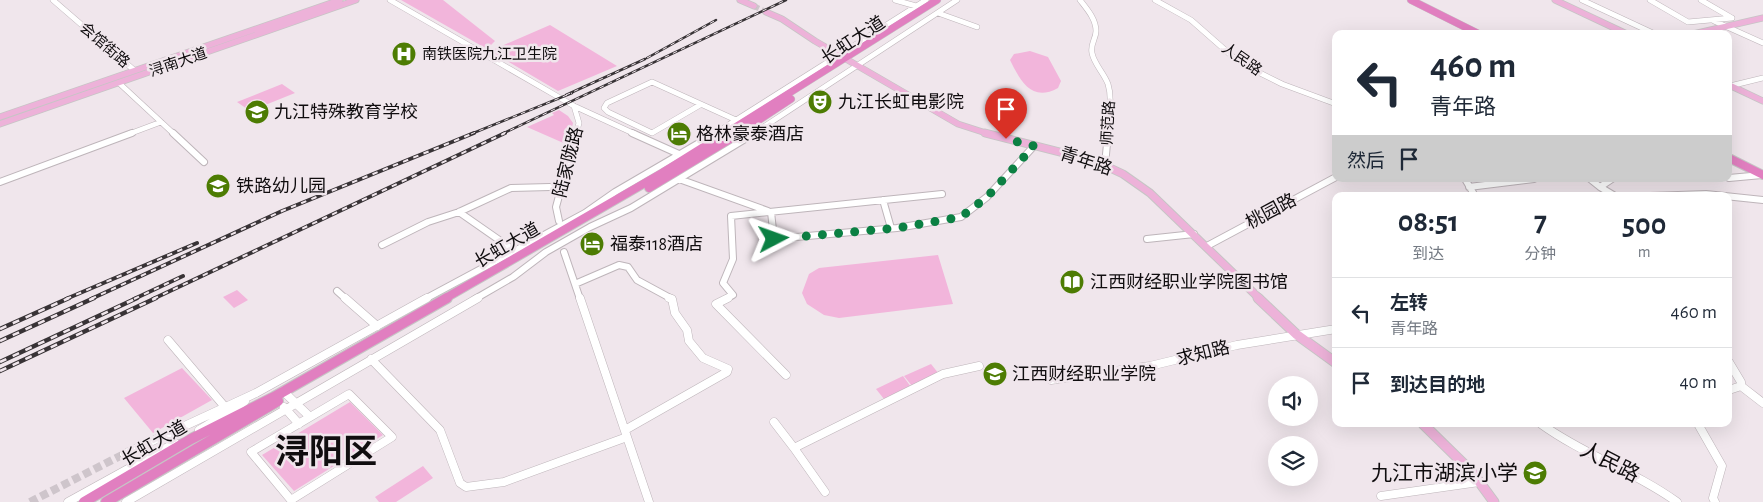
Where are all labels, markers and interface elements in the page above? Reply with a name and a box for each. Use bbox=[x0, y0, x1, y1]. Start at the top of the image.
street label: 长虹大道 bbox=[817, 12, 889, 68]
street label: 会馆街路 bbox=[77, 19, 133, 71]
street label: 人民路 bbox=[1219, 40, 1265, 78]
hospital icon: 南铁医院九江卫生院 bbox=[391, 41, 417, 67]
street label: 浔南大道 bbox=[147, 45, 209, 79]
place label: 南铁医院九江卫生院 bbox=[422, 46, 557, 62]
text: 460 m bbox=[1430, 49, 1516, 84]
icon: left bbox=[1347, 50, 1412, 115]
pin bbox=[985, 88, 1027, 139]
theatre icon: 九江长虹电影院 bbox=[807, 89, 833, 115]
place label: 九江长虹电影院 bbox=[838, 92, 964, 112]
icon: arrive bbox=[992, 95, 1020, 123]
text: 青年路 bbox=[1430, 96, 1496, 118]
school or university icon: 九江特殊教育学校 bbox=[244, 99, 270, 125]
street label: 师范路 bbox=[1099, 100, 1117, 146]
place label: 九江特殊教育学校 bbox=[274, 102, 418, 122]
hotel icon: 格林豪泰酒店 bbox=[666, 121, 692, 147]
place label: 格林豪泰酒店 bbox=[696, 124, 804, 144]
street label: 陆家陇路 bbox=[550, 125, 586, 199]
street label: 青年路 bbox=[1057, 143, 1115, 179]
icon: arrive bbox=[1395, 145, 1423, 173]
text: 然后 bbox=[1347, 152, 1385, 171]
school or university icon: 铁路幼儿园 bbox=[205, 173, 231, 199]
place label: 铁路幼儿园 bbox=[236, 176, 326, 196]
street label: 桃园路 bbox=[1242, 189, 1300, 233]
text: 08:51 bbox=[1398, 207, 1459, 237]
text: 7 bbox=[1534, 207, 1547, 237]
text: 500 bbox=[1622, 210, 1666, 240]
position arrow bbox=[747, 212, 799, 264]
street label: 长虹大道 bbox=[471, 218, 543, 272]
hotel icon: 福泰118酒店 bbox=[579, 231, 605, 257]
place label: 福泰118酒店 bbox=[610, 234, 703, 254]
text: m bbox=[1638, 244, 1651, 260]
text: 到达 bbox=[1412, 246, 1444, 262]
text: 分钟 bbox=[1524, 246, 1556, 262]
library icon: 江西财经职业学院图书馆 bbox=[1059, 269, 1085, 295]
place label: 江西财经职业学院图书馆 bbox=[1090, 272, 1288, 292]
text: 左转 bbox=[1390, 294, 1428, 313]
icon: left bbox=[1347, 299, 1375, 327]
text: 460 m bbox=[1671, 303, 1717, 322]
text: 青年路 bbox=[1390, 321, 1438, 337]
street label: 求知路 bbox=[1174, 337, 1232, 369]
school or university icon: 江西财经职业学院 bbox=[982, 361, 1008, 387]
place label: 江西财经职业学院 bbox=[1012, 364, 1156, 384]
icon: arrive bbox=[1347, 369, 1375, 397]
text: 40 m bbox=[1679, 373, 1717, 392]
map controls bbox=[1268, 376, 1318, 486]
button: sound bbox=[1268, 376, 1318, 426]
text: 到达目的地 bbox=[1390, 376, 1485, 395]
street label: 长虹大道 bbox=[118, 416, 190, 470]
district label: 浔阳区 bbox=[275, 434, 377, 470]
button: layers bbox=[1268, 436, 1318, 486]
street label: 人民路 bbox=[1577, 438, 1643, 486]
school or university icon: 九江市湖滨小学 bbox=[1522, 460, 1548, 486]
place label: 九江市湖滨小学 bbox=[1371, 462, 1518, 484]

